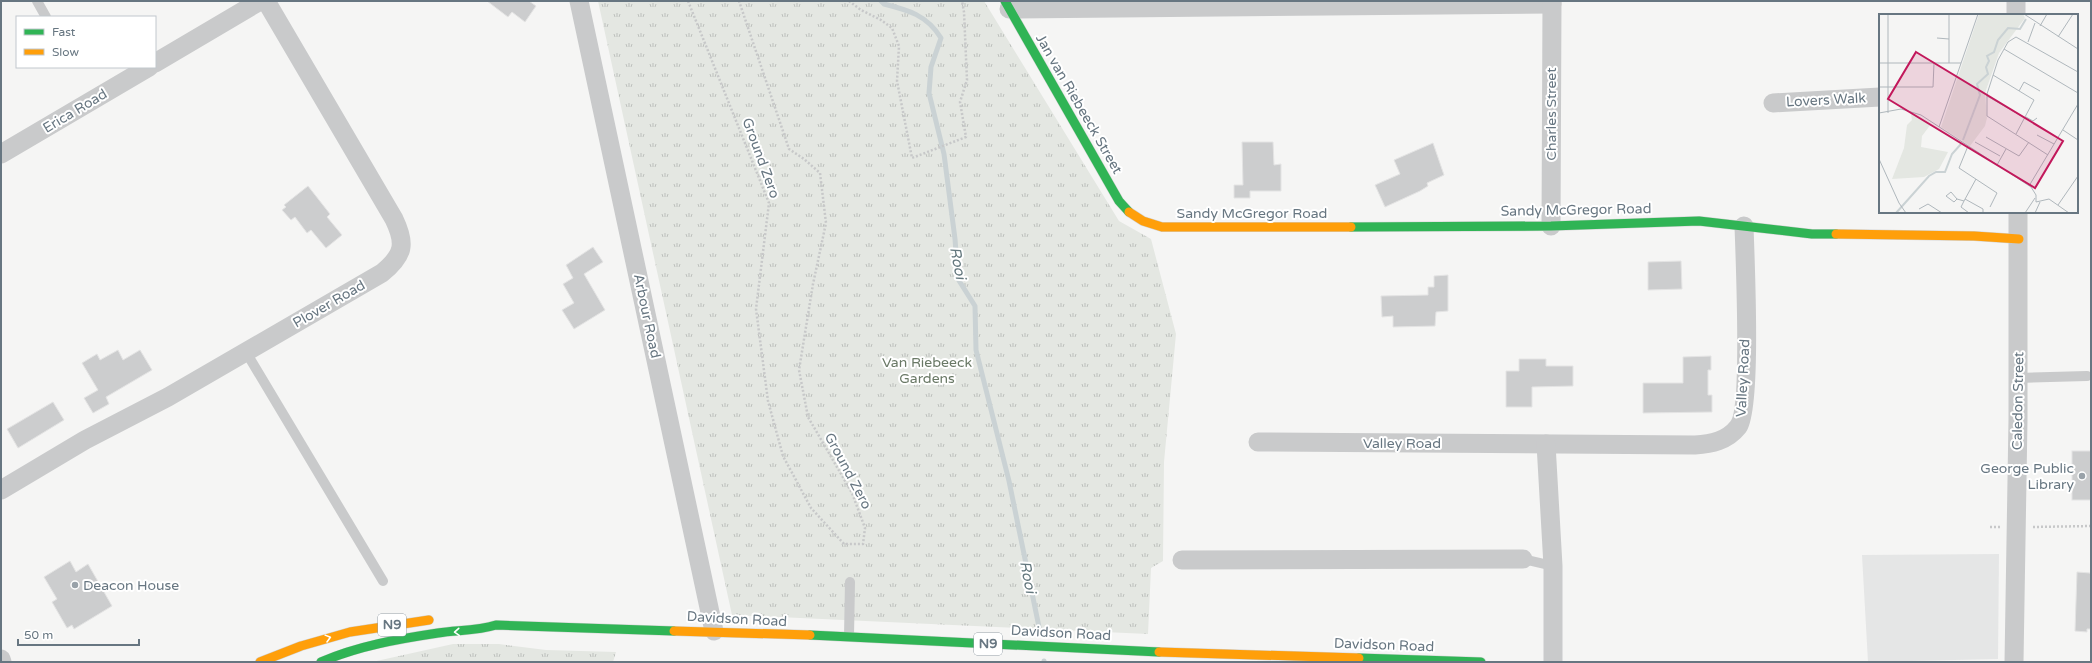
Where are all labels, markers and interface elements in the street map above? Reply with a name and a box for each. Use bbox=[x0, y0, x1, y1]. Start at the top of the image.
inset map bbox=[1879, 14, 2078, 213]
legend bbox=[16, 16, 156, 68]
text: Fast bbox=[52, 25, 76, 39]
street label: Jan van Riebeeck Street bbox=[1032, 31, 1126, 178]
text: Slow bbox=[52, 45, 79, 59]
street label: Charles Street bbox=[1543, 67, 1560, 161]
street label: Erica Road bbox=[40, 85, 110, 137]
street label: Lovers Walk bbox=[1786, 89, 1867, 111]
street label: Ground Zero bbox=[739, 115, 783, 201]
street label: Sandy McGregor Road bbox=[1500, 200, 1652, 220]
street label: Sandy McGregor Road bbox=[1177, 205, 1327, 222]
water label: Rooi bbox=[946, 245, 970, 283]
street label: Arbour Road bbox=[630, 272, 664, 360]
street label: Plover Road bbox=[290, 276, 368, 332]
street label: Valley Road bbox=[1732, 339, 1754, 417]
street label: Caledon Street bbox=[2009, 351, 2027, 450]
park label: Van Riebeeck Gardens bbox=[882, 354, 972, 387]
street label: Ground Zero bbox=[821, 430, 875, 512]
street label: Valley Road bbox=[1363, 435, 1441, 452]
place label: George Public Library bbox=[1980, 460, 2074, 493]
marker: George Public Library bbox=[2077, 471, 2087, 481]
water label: Rooi bbox=[1016, 559, 1040, 597]
place label: Deacon House bbox=[83, 577, 179, 594]
marker: Deacon House bbox=[70, 580, 80, 590]
street label: Davidson Road bbox=[686, 608, 788, 630]
road number: N9 bbox=[378, 614, 406, 636]
scale bar bbox=[18, 621, 139, 647]
street label: Davidson Road bbox=[1010, 622, 1112, 644]
one-way arrow bbox=[454, 627, 460, 636]
text: 50 m bbox=[24, 628, 53, 642]
road number: N9 bbox=[974, 633, 1002, 655]
one-way arrow bbox=[324, 634, 331, 643]
street label: Davidson Road bbox=[1334, 635, 1434, 655]

